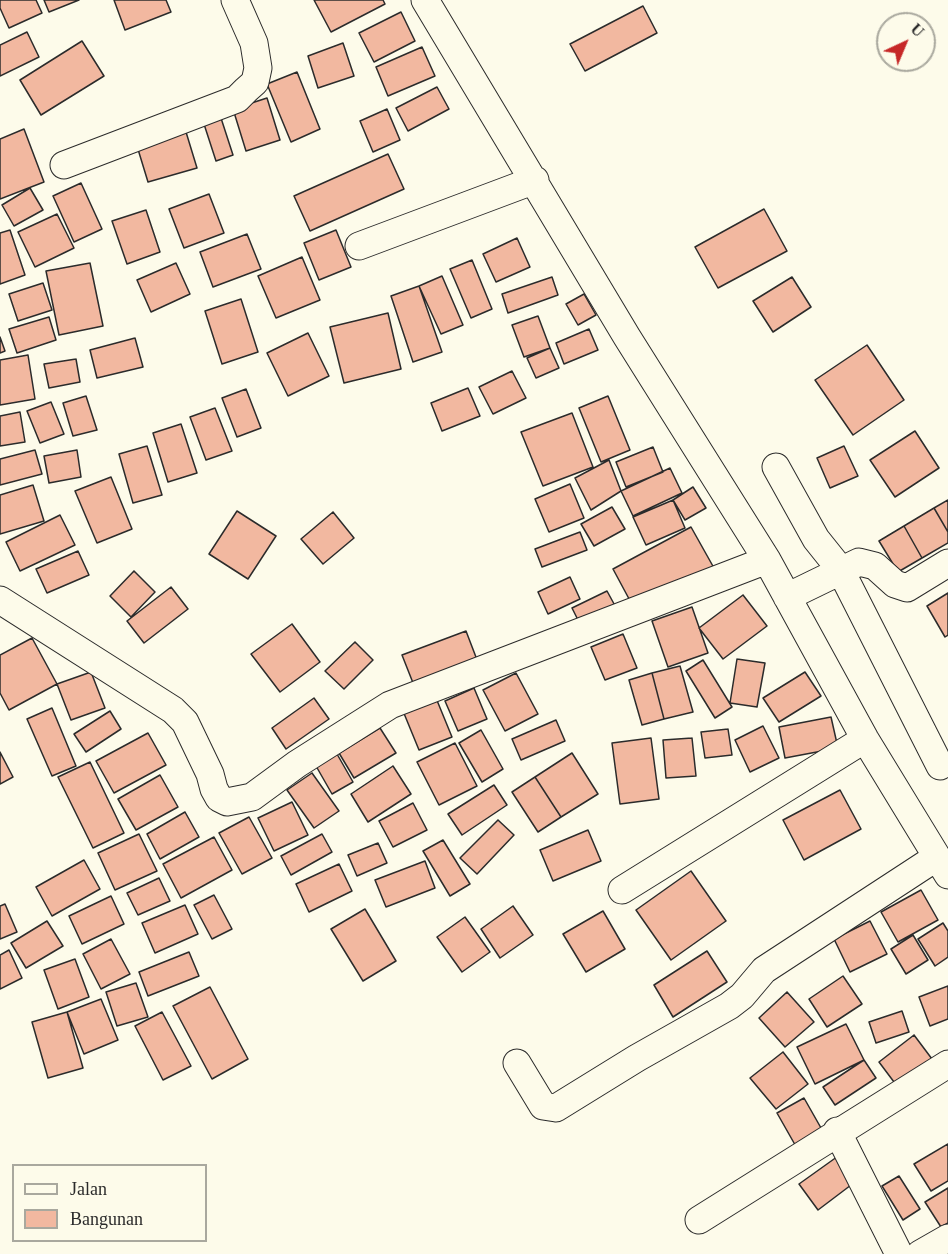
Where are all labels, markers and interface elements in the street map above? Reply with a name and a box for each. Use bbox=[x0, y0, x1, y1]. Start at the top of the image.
north arrow bbox=[876, 12, 936, 72]
text: U bbox=[907, 20, 928, 40]
legend bbox=[12, 1164, 207, 1242]
text: Jalan bbox=[70, 1179, 107, 1199]
text: Bangunan bbox=[70, 1209, 143, 1229]

